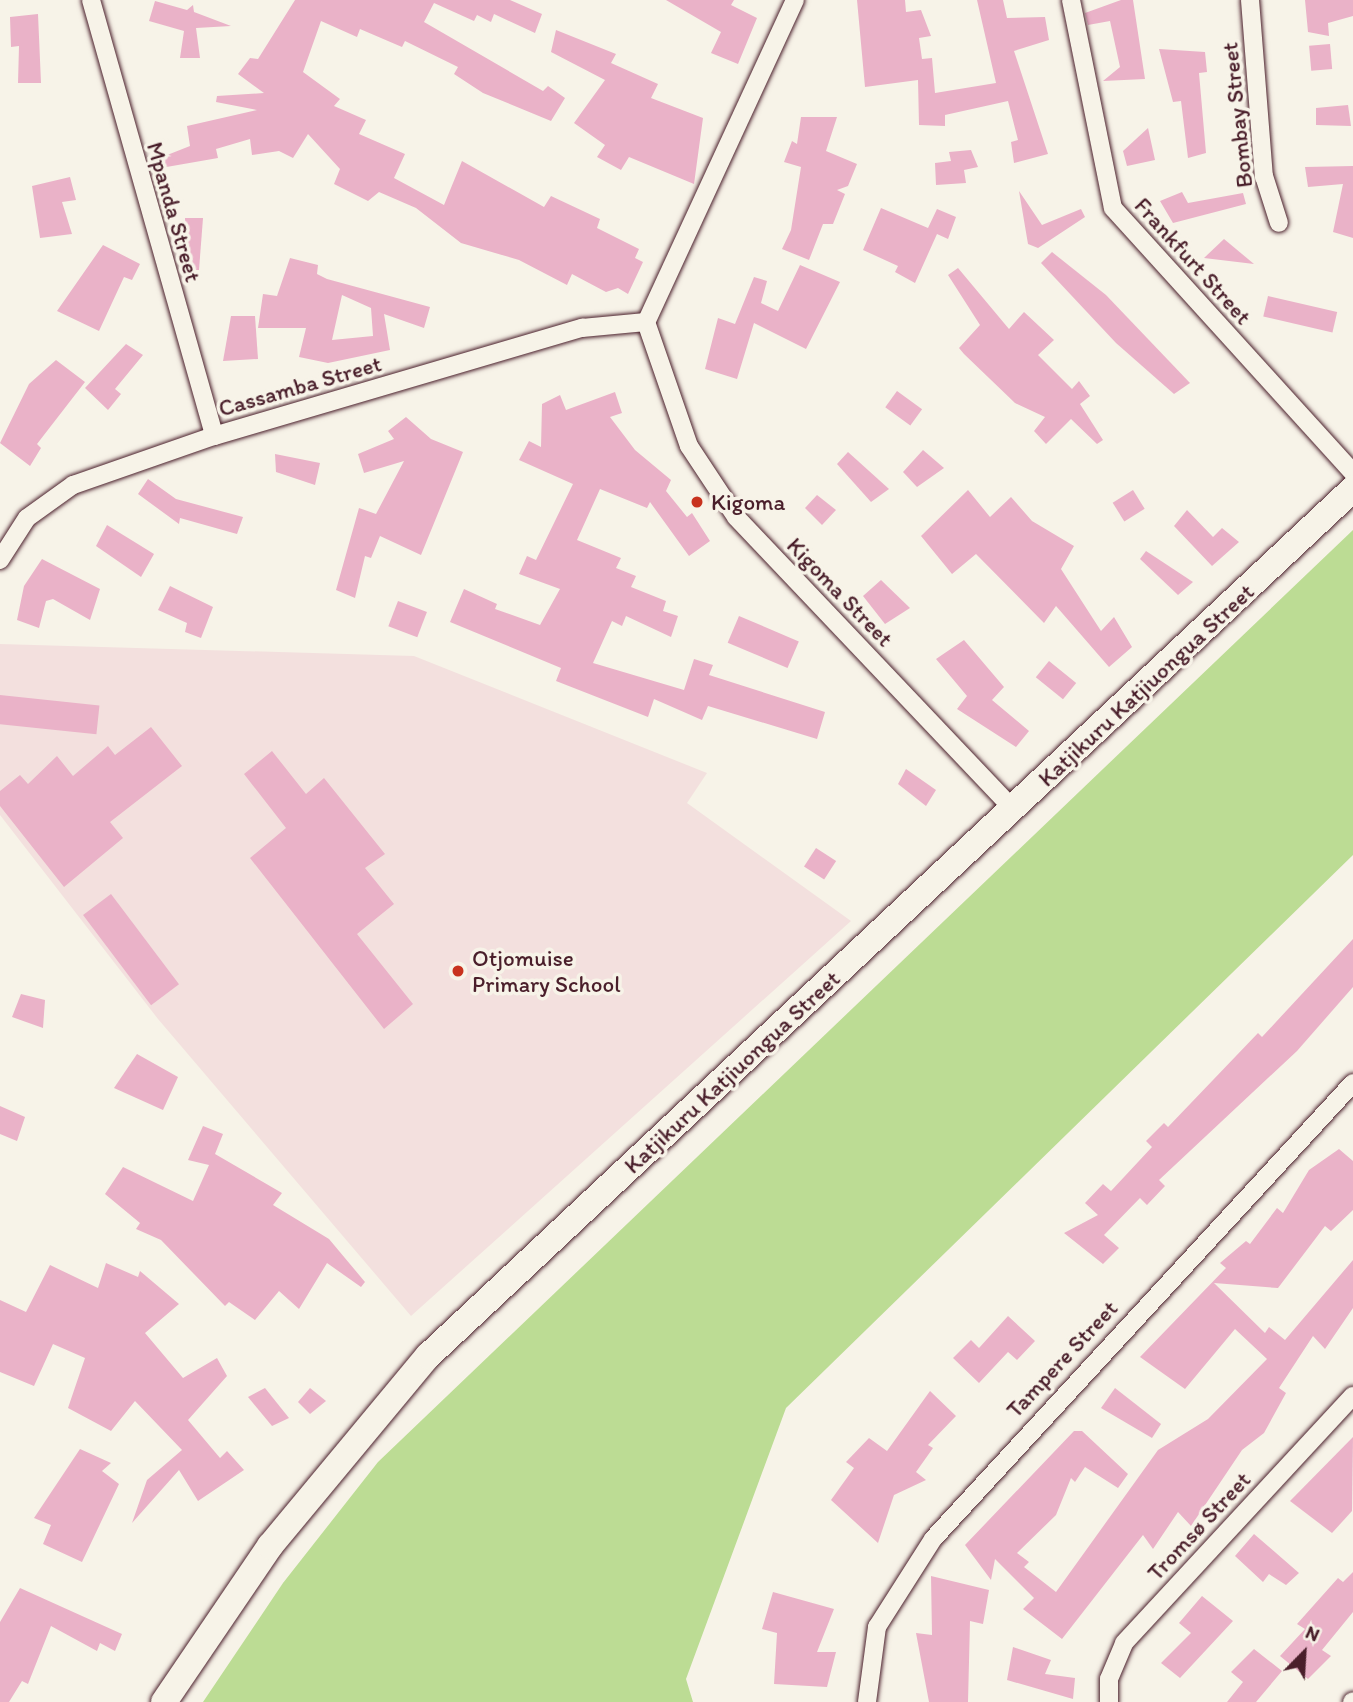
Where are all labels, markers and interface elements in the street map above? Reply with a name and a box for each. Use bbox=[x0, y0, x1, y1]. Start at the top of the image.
street label: Bombay Street bbox=[1216, 41, 1258, 189]
street label: Mpanda Street bbox=[141, 139, 207, 285]
street label: Frankfurt Street bbox=[1129, 192, 1257, 330]
street label: Cassamba Street bbox=[216, 350, 384, 422]
place label: Kigoma bbox=[711, 488, 786, 516]
marker: Kigoma bbox=[689, 494, 705, 510]
street label: Kigoma Street bbox=[781, 532, 899, 652]
street label: Katjikuru Katjiuongua Street bbox=[1032, 578, 1260, 792]
place label: Otjomuise Primary School bbox=[472, 944, 621, 998]
marker: Otjomuise Primary School bbox=[450, 963, 466, 979]
street label: Katjikuru Katjiuongua Street bbox=[618, 965, 846, 1179]
street label: Tampere Street bbox=[1001, 1295, 1123, 1423]
street label: Tromsø Street bbox=[1142, 1466, 1256, 1586]
north arrow bbox=[1269, 1618, 1339, 1688]
text: N bbox=[1302, 1620, 1323, 1646]

